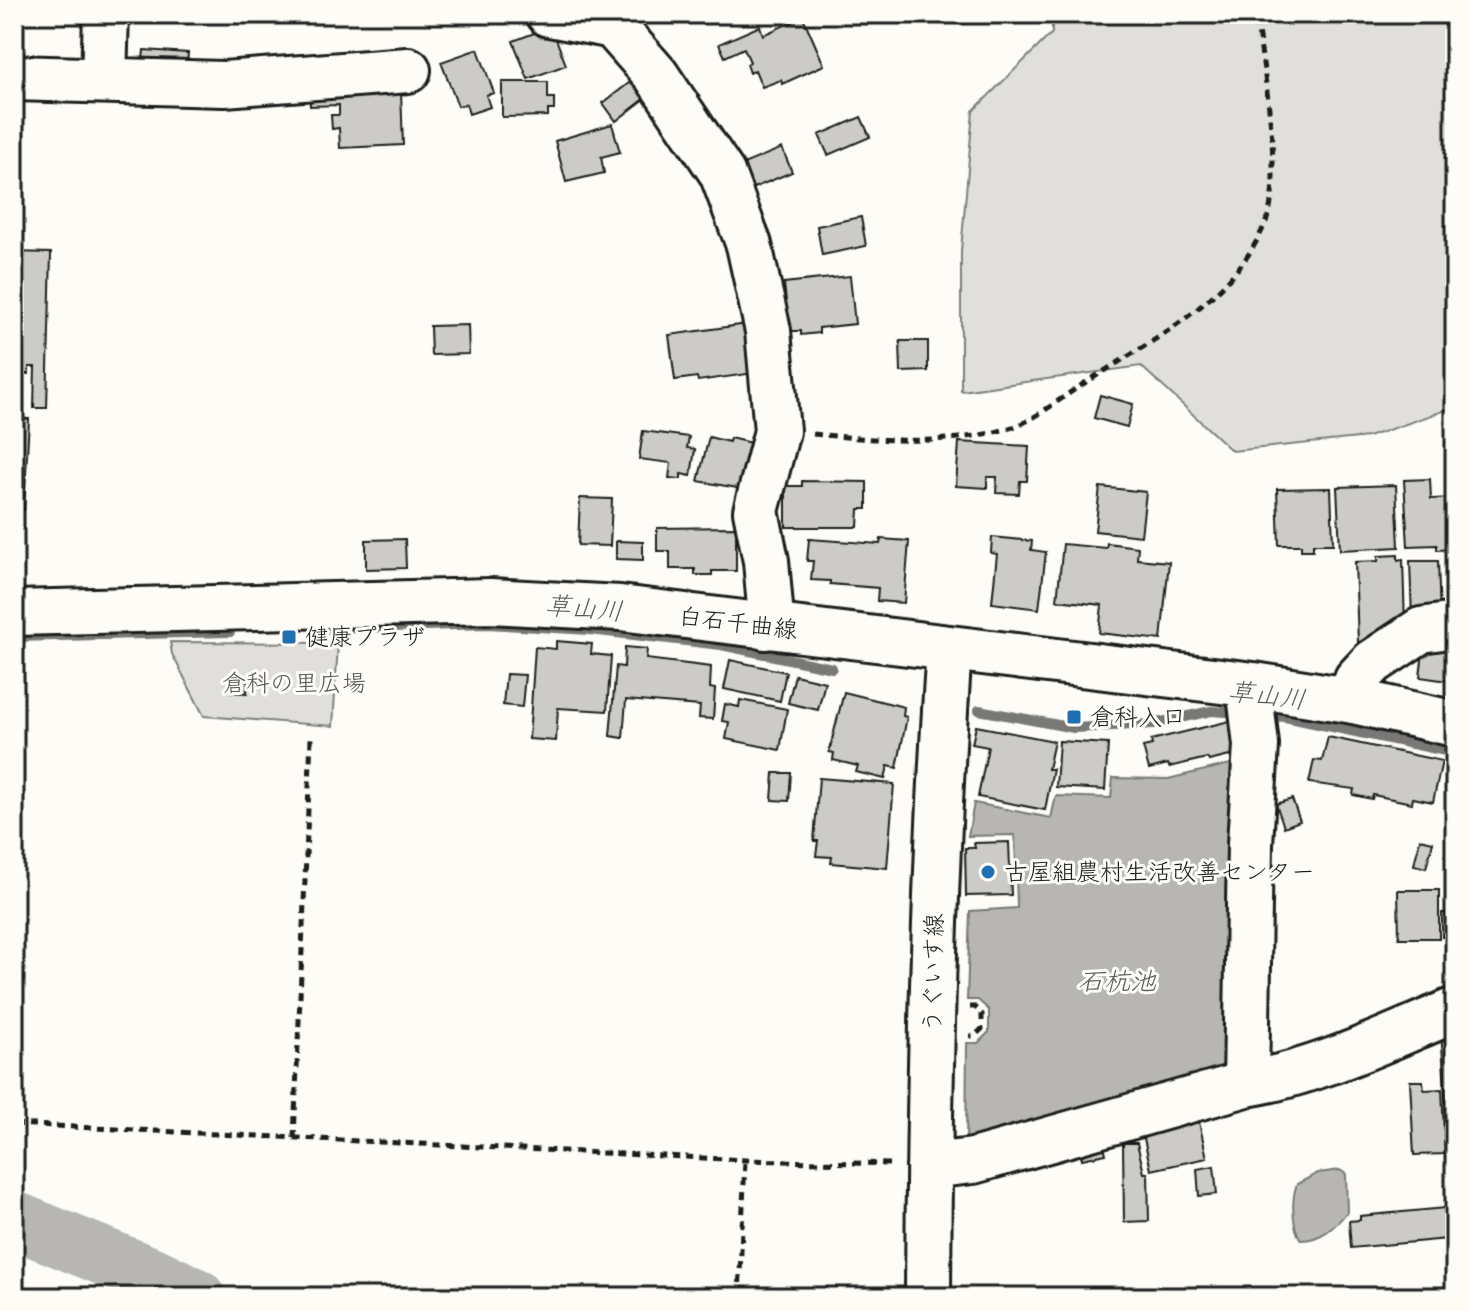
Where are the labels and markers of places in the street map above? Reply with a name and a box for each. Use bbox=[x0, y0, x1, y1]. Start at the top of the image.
place label: 健康プラザ bbox=[305, 621, 425, 655]
marker: 健康プラザ bbox=[280, 628, 298, 646]
place label: 倉科入口 bbox=[1090, 701, 1186, 735]
marker: 倉科入口 bbox=[1065, 708, 1083, 726]
place label: 古屋組農村生活改善センター bbox=[1004, 856, 1315, 890]
marker: 古屋組農村生活改善センター bbox=[979, 863, 997, 881]

